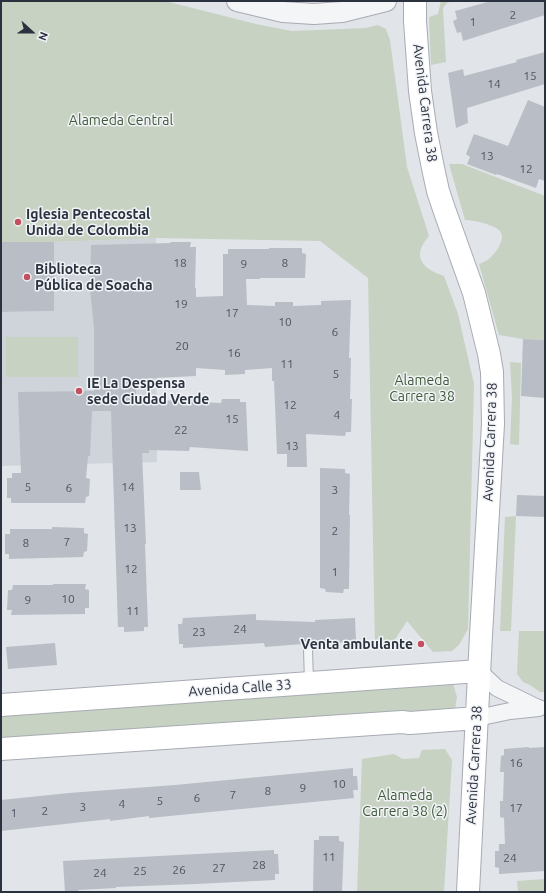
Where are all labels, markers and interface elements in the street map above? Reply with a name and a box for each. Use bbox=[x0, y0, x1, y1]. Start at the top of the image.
house number: 2 bbox=[510, 8, 516, 22]
north arrow bbox=[12, 12, 52, 52]
house number: 1 bbox=[470, 15, 476, 29]
text: N bbox=[36, 30, 50, 42]
street label: Avenida Carrera 38 bbox=[409, 43, 441, 163]
house number: 15 bbox=[523, 69, 537, 83]
house number: 14 bbox=[487, 77, 501, 91]
park label: Alameda Central bbox=[69, 112, 173, 128]
house number: 13 bbox=[480, 149, 494, 163]
house number: 12 bbox=[519, 162, 533, 176]
place label: Iglesia Pentecostal Unida de Colombia bbox=[26, 206, 150, 238]
marker: Iglesia Pentecostal Unida de Colombia bbox=[13, 217, 23, 227]
house number: 18 bbox=[173, 256, 187, 270]
house number: 8 bbox=[282, 256, 288, 270]
house number: 9 bbox=[241, 257, 247, 271]
place label: Biblioteca Pública de Soacha bbox=[35, 261, 153, 294]
marker: Biblioteca Pública de Soacha bbox=[22, 272, 32, 282]
house number: 19 bbox=[174, 297, 188, 311]
house number: 17 bbox=[225, 306, 239, 320]
house number: 10 bbox=[278, 315, 292, 329]
house number: 6 bbox=[332, 325, 338, 339]
house number: 20 bbox=[175, 339, 189, 353]
house number: 16 bbox=[227, 346, 241, 360]
house number: 11 bbox=[280, 357, 294, 371]
house number: 5 bbox=[333, 367, 339, 381]
park label: Alameda Carrera 38 bbox=[389, 372, 455, 404]
place label: IE La Despensa sede Ciudad Verde bbox=[87, 375, 209, 408]
street label: Avenida Carrera 38 bbox=[480, 382, 500, 502]
marker: IE La Despensa sede Ciudad Verde bbox=[74, 386, 84, 396]
house number: 12 bbox=[283, 398, 297, 412]
house number: 4 bbox=[334, 408, 340, 422]
house number: 15 bbox=[225, 412, 239, 426]
house number: 22 bbox=[174, 423, 188, 437]
house number: 13 bbox=[285, 439, 299, 453]
house number: 5 bbox=[25, 480, 31, 494]
house number: 14 bbox=[121, 480, 135, 494]
house number: 6 bbox=[66, 481, 72, 495]
house number: 3 bbox=[332, 483, 338, 497]
house number: 13 bbox=[123, 521, 137, 535]
house number: 2 bbox=[332, 524, 338, 538]
house number: 7 bbox=[64, 535, 70, 549]
house number: 8 bbox=[23, 536, 29, 550]
house number: 12 bbox=[124, 562, 138, 576]
house number: 1 bbox=[332, 565, 338, 579]
house number: 10 bbox=[61, 592, 75, 606]
house number: 9 bbox=[25, 593, 31, 607]
house number: 11 bbox=[126, 604, 140, 618]
house number: 24 bbox=[233, 622, 247, 636]
house number: 23 bbox=[192, 625, 206, 639]
place label: Venta ambulante bbox=[301, 636, 413, 652]
marker: Venta ambulante bbox=[416, 639, 426, 649]
street label: Avenida Calle 33 bbox=[188, 676, 292, 700]
street label: Avenida Carrera 38 bbox=[462, 705, 486, 825]
house number: 16 bbox=[509, 756, 523, 770]
house number: 10 bbox=[332, 777, 346, 791]
house number: 9 bbox=[300, 781, 306, 795]
house number: 8 bbox=[265, 784, 271, 798]
park label: Alameda Carrera 38 (2) bbox=[362, 787, 448, 820]
house number: 7 bbox=[230, 788, 236, 802]
house number: 6 bbox=[194, 791, 200, 805]
house number: 5 bbox=[157, 794, 163, 808]
house number: 4 bbox=[119, 797, 125, 811]
house number: 3 bbox=[80, 800, 86, 814]
house number: 17 bbox=[509, 801, 523, 815]
house number: 2 bbox=[42, 804, 48, 818]
house number: 1 bbox=[11, 806, 17, 820]
house number: 11 bbox=[322, 850, 336, 864]
house number: 24 bbox=[503, 851, 517, 865]
house number: 28 bbox=[252, 858, 266, 872]
house number: 27 bbox=[212, 861, 226, 875]
house number: 26 bbox=[172, 863, 186, 877]
house number: 25 bbox=[133, 864, 147, 878]
house number: 24 bbox=[93, 866, 107, 880]

